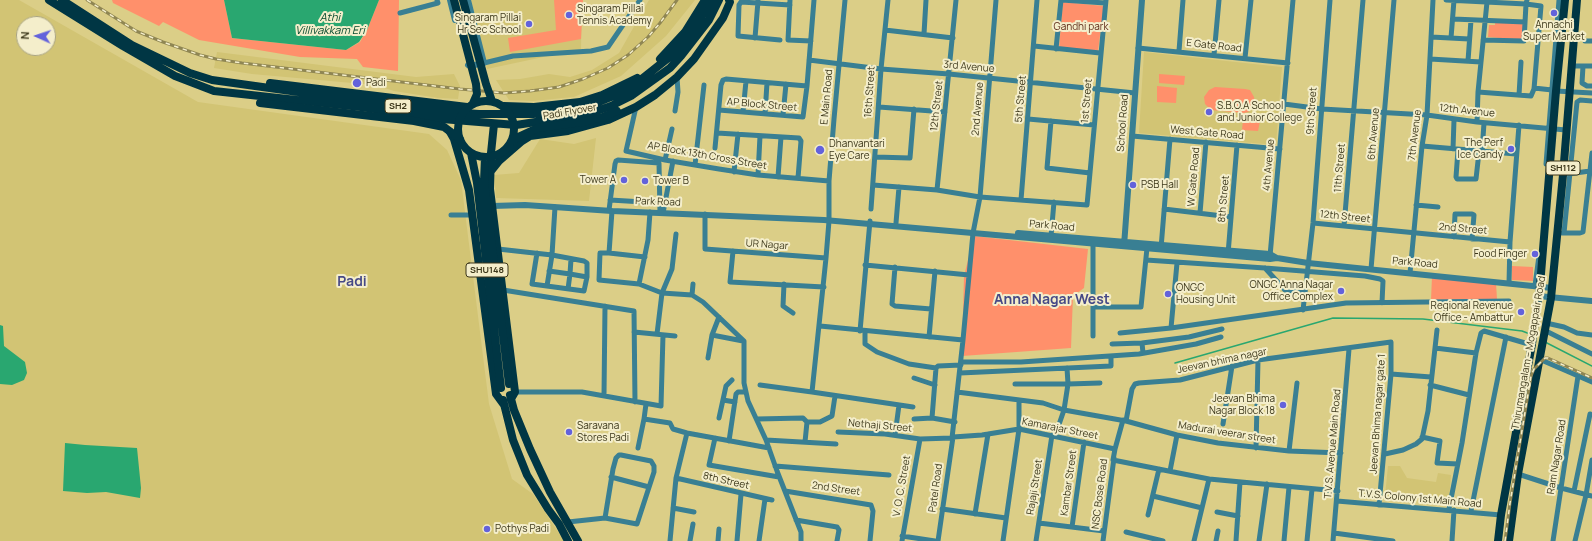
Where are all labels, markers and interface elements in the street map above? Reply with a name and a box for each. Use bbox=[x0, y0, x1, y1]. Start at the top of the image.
place label: Singaram Pillai Tennis Academy bbox=[577, 3, 652, 26]
marker: Annachi Super Market bbox=[1549, 8, 1559, 18]
marker: Singaram Pillai Tennis Academy bbox=[564, 10, 574, 20]
water label: Athi Villivakkam Eri bbox=[295, 11, 365, 37]
place label: Singaram Pillai Hr Sec School bbox=[455, 12, 521, 36]
north arrow bbox=[16, 16, 56, 56]
marker: Singaram Pillai Hr Sec School bbox=[524, 19, 534, 29]
place label: Annachi Super Market bbox=[1523, 19, 1585, 42]
park label: Gandhi park bbox=[1054, 21, 1108, 33]
text: N bbox=[17, 31, 32, 40]
street label: E Gate Road bbox=[1186, 37, 1242, 55]
street label: 3rd Avenue bbox=[943, 59, 995, 75]
street label: 16th Street bbox=[862, 66, 878, 118]
street label: E Main Road bbox=[819, 69, 835, 125]
street label: 5th Street bbox=[1013, 75, 1029, 123]
marker: Padi bbox=[351, 77, 363, 89]
place label: Padi bbox=[366, 77, 386, 89]
street label: 1st Street bbox=[1079, 78, 1095, 124]
street label: 12th Street bbox=[928, 80, 946, 132]
street label: 2nd Avenue bbox=[970, 82, 986, 136]
street label: 9th Street bbox=[1304, 87, 1320, 135]
street label: School Road bbox=[1115, 94, 1131, 152]
street label: AP Block Street bbox=[726, 96, 798, 114]
road number: SH2 bbox=[385, 99, 411, 113]
place label: S.B.O.A School and Junior College bbox=[1217, 100, 1302, 124]
street label: Padi Flyover bbox=[542, 101, 598, 123]
street label: 12th Avenue bbox=[1439, 102, 1495, 120]
marker: S.B.O.A School and Junior College bbox=[1204, 107, 1214, 117]
street label: 6th Avenue bbox=[1366, 107, 1382, 161]
street label: 7th Avenue bbox=[1406, 109, 1424, 161]
street label: West Gate Road bbox=[1170, 124, 1244, 142]
place label: The Perf Ice Candy bbox=[1458, 137, 1503, 160]
place label: Dhanvantari Eye Care bbox=[829, 138, 885, 162]
street label: 4th Avenue bbox=[1261, 139, 1277, 191]
street label: AP Block 13th Cross Street bbox=[646, 140, 768, 172]
street label: 11th Street bbox=[1332, 143, 1348, 193]
marker: Dhanvantari Eye Care bbox=[814, 144, 826, 156]
marker: The Perf Ice Candy bbox=[1506, 144, 1516, 154]
street label: W Gate Road bbox=[1185, 147, 1203, 207]
road number: SH112 bbox=[1546, 161, 1580, 175]
place label: Tower A bbox=[580, 174, 616, 186]
marker: Tower A bbox=[619, 175, 629, 185]
place label: Tower B bbox=[653, 175, 689, 187]
street label: 8th Street bbox=[1216, 175, 1232, 223]
marker: Tower B bbox=[640, 176, 650, 186]
place label: PSB Hall bbox=[1141, 179, 1178, 191]
marker: PSB Hall bbox=[1128, 180, 1138, 190]
street label: Park Road bbox=[635, 195, 681, 209]
street label: 12th Street bbox=[1319, 208, 1371, 226]
street label: Park Road bbox=[1029, 218, 1075, 234]
street label: 2nd Street bbox=[1438, 221, 1488, 237]
street label: UR Nagar bbox=[745, 238, 789, 252]
place label: Food Finger bbox=[1474, 248, 1527, 260]
marker: Food Finger bbox=[1530, 249, 1540, 259]
street label: Park Road bbox=[1392, 255, 1438, 271]
road number: SHU148 bbox=[466, 263, 508, 277]
district label: Padi bbox=[337, 274, 367, 290]
street label: Thirumangalam – Mogappair Road bbox=[1510, 275, 1548, 431]
place label: ONGC Anna Nagar Office Complex bbox=[1249, 279, 1333, 302]
place label: ONGC Housing Unit bbox=[1176, 282, 1235, 306]
marker: ONGC Anna Nagar Office Complex bbox=[1336, 286, 1346, 296]
marker: ONGC Housing Unit bbox=[1163, 289, 1173, 299]
district label: Anna Nagar West bbox=[994, 292, 1110, 308]
place label: Regional Revenue Office - Ambattur bbox=[1431, 300, 1513, 324]
marker: Regional Revenue Office - Ambattur bbox=[1516, 307, 1526, 317]
street label: Jeevan bhima nagar bbox=[1176, 346, 1268, 376]
street label: Jeevan Bhima nagar gate 1 bbox=[1368, 354, 1388, 474]
street label: T.V.S. Avenue Main Road bbox=[1322, 389, 1344, 499]
place label: Jeevan Bhima Nagar Block 18 bbox=[1209, 393, 1275, 416]
marker: Jeevan Bhima Nagar Block 18 bbox=[1278, 400, 1288, 410]
street label: Kamarajar Street bbox=[1021, 416, 1099, 442]
street label: Nethaji Street bbox=[847, 417, 913, 435]
street label: Madurai veerar street bbox=[1177, 419, 1277, 447]
street label: Ram Nagar Road bbox=[1545, 419, 1569, 495]
place label: Saravana Stores Padi bbox=[577, 420, 629, 444]
marker: Saravana Stores Padi bbox=[564, 427, 574, 437]
street label: Kambar Street bbox=[1058, 449, 1080, 517]
street label: V. O. C. Street bbox=[891, 455, 913, 517]
street label: Rajaji Street bbox=[1025, 458, 1045, 516]
street label: NSC Bose Road bbox=[1090, 458, 1110, 530]
street label: Patel Road bbox=[927, 463, 945, 513]
street label: 8th Street bbox=[702, 470, 750, 492]
street label: 2nd Street bbox=[811, 480, 861, 498]
street label: T.V.S. Colony 1st Main Road bbox=[1358, 488, 1482, 510]
place label: Pothys Padi bbox=[495, 523, 549, 535]
marker: Pothys Padi bbox=[482, 524, 492, 534]

